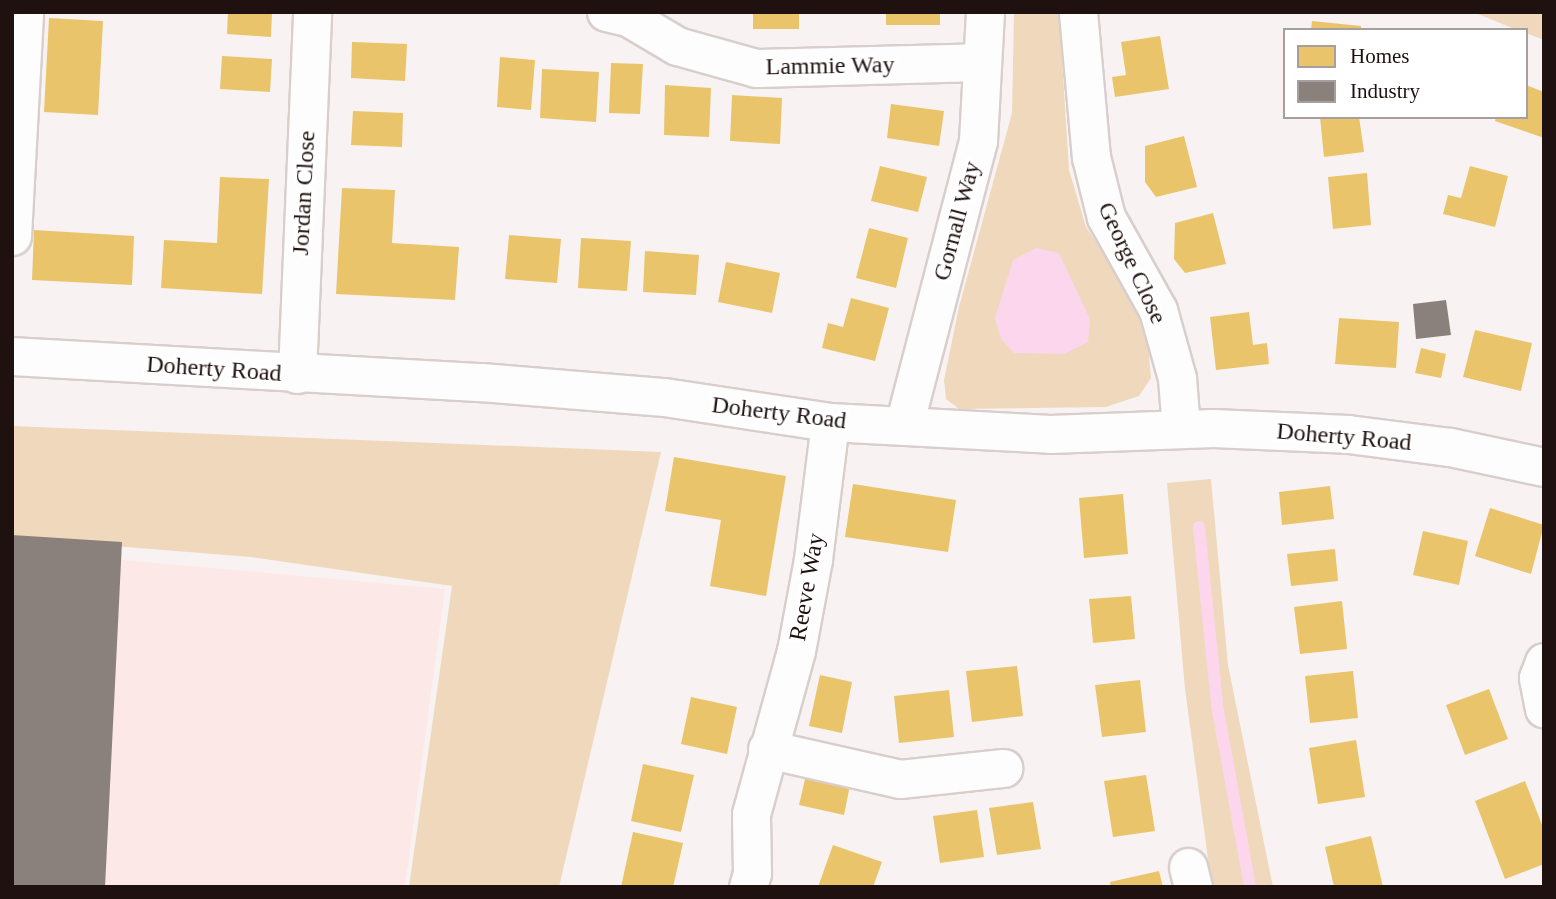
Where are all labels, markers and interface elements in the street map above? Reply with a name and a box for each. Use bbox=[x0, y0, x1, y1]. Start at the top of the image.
legend bbox=[1283, 28, 1528, 119]
text: Homes bbox=[1350, 44, 1410, 68]
street label: Lammie Way bbox=[765, 50, 895, 82]
text: Industry bbox=[1350, 79, 1420, 103]
street label: Jordan Close bbox=[286, 130, 322, 256]
street label: Gornall Way bbox=[927, 158, 987, 284]
street label: George Close bbox=[1091, 198, 1173, 328]
street label: Doherty Road bbox=[146, 350, 282, 388]
street label: Doherty Road bbox=[710, 390, 848, 436]
street label: Doherty Road bbox=[1275, 417, 1413, 457]
street label: Reeve Way bbox=[783, 531, 831, 643]

